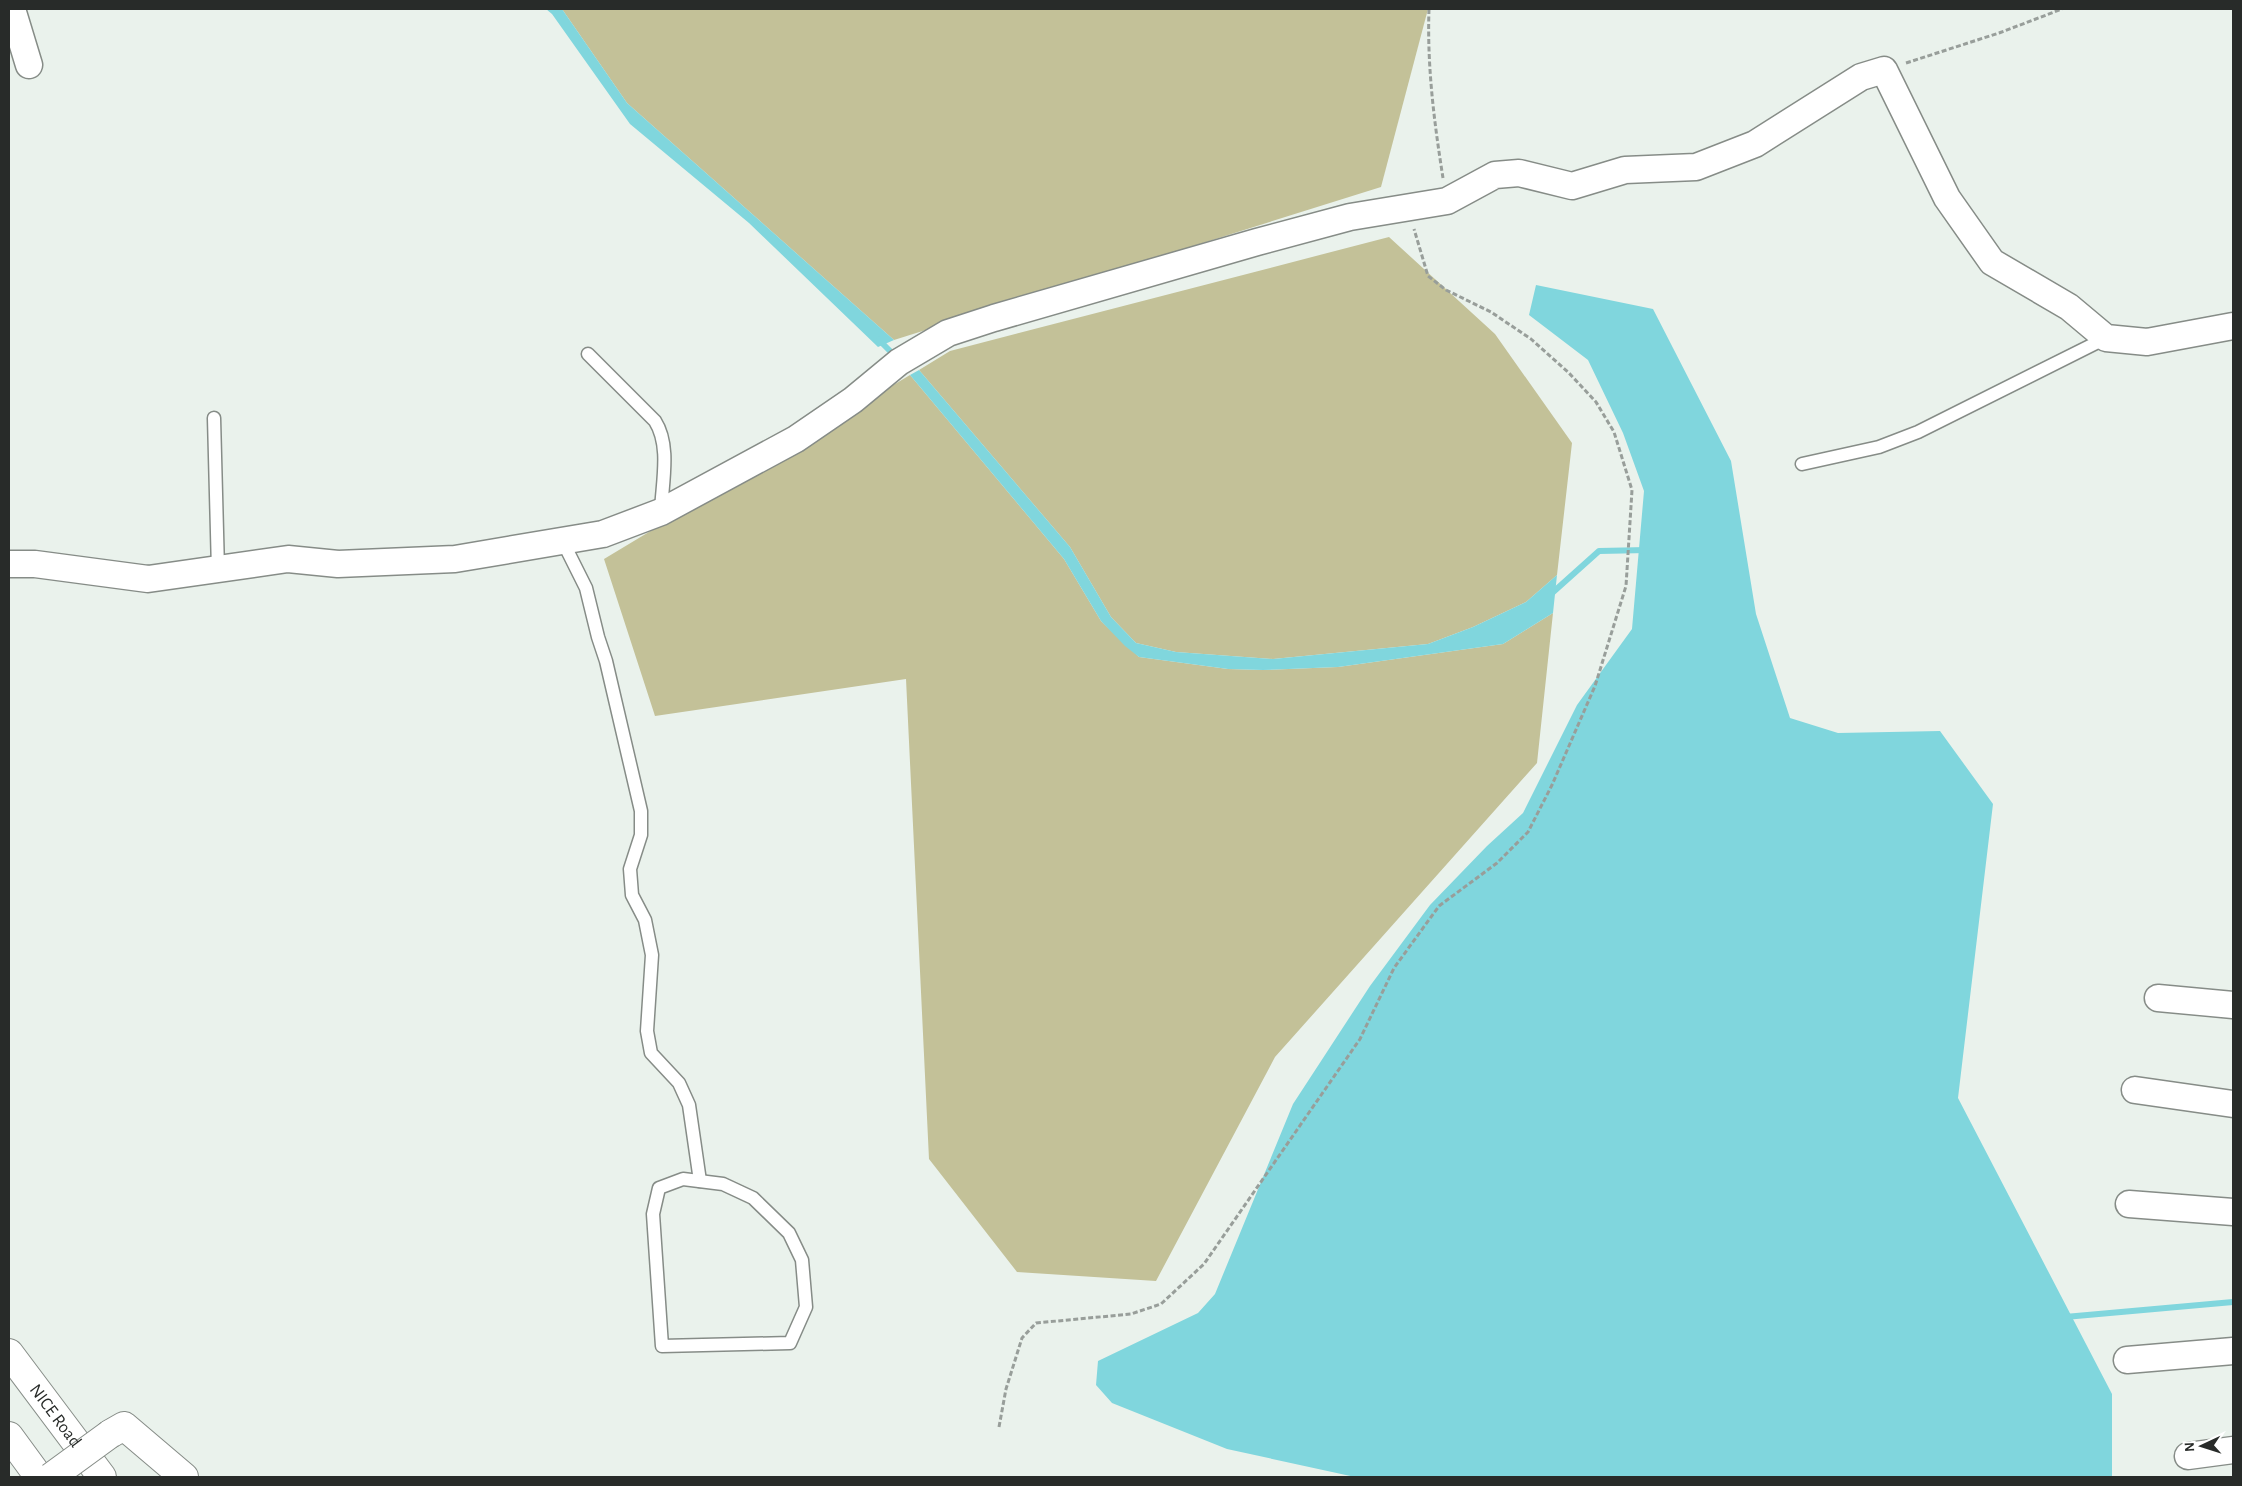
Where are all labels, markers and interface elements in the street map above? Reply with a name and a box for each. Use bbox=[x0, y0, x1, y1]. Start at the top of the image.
street label: NICE Road bbox=[26, 1381, 84, 1451]
north arrow bbox=[2177, 1421, 2227, 1471]
text: N bbox=[2183, 1441, 2197, 1452]

